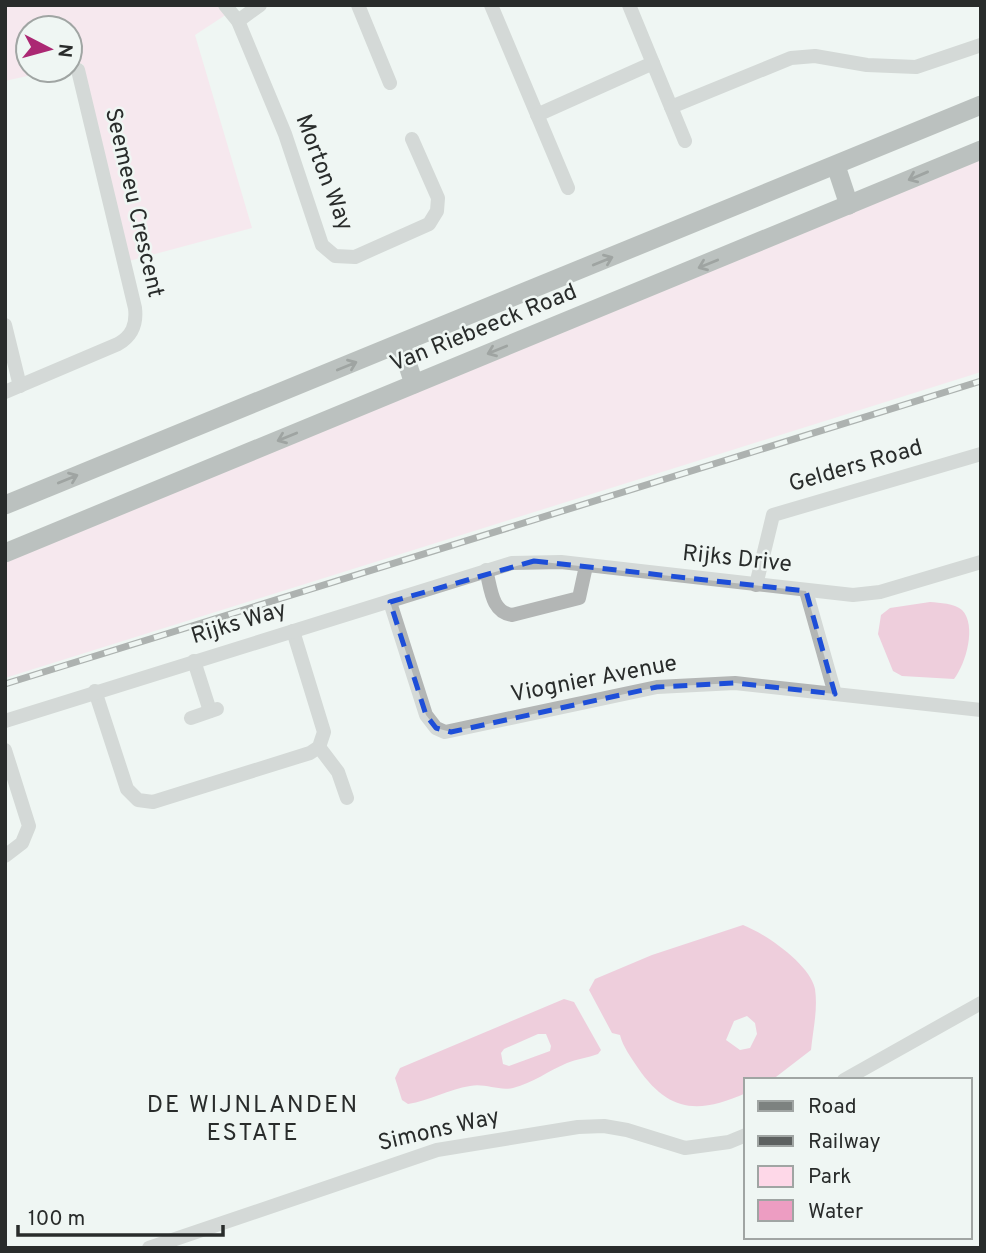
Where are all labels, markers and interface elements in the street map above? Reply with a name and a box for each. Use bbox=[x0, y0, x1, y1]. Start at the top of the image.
north arrow bbox=[14, 14, 84, 84]
text: N bbox=[51, 43, 77, 59]
street label: Seemeeu Crescent bbox=[97, 105, 169, 301]
street label: Morton Way bbox=[287, 111, 359, 235]
one-way arrow bbox=[907, 171, 929, 184]
one-way arrow bbox=[592, 254, 614, 267]
one-way arrow bbox=[697, 258, 719, 271]
street label: Van Riebeeck Road bbox=[386, 278, 582, 380]
one-way arrow bbox=[487, 345, 509, 358]
one-way arrow bbox=[336, 358, 358, 371]
one-way arrow bbox=[277, 431, 298, 444]
street label: Gelders Road bbox=[786, 434, 926, 500]
one-way arrow bbox=[57, 472, 79, 485]
street label: Rijks Drive bbox=[681, 540, 793, 580]
street label: Rijks Way bbox=[188, 596, 290, 652]
street label: Viognier Avenue bbox=[508, 650, 680, 710]
legend bbox=[744, 1078, 972, 1239]
district label: DE WIJNLANDEN ESTATE bbox=[147, 1091, 359, 1149]
text: Road bbox=[808, 1094, 857, 1121]
street label: Simons Way bbox=[375, 1103, 503, 1159]
text: Railway bbox=[808, 1129, 881, 1156]
text: Park bbox=[808, 1164, 851, 1191]
scale bar bbox=[18, 1194, 222, 1238]
text: Water bbox=[808, 1199, 863, 1226]
text: 100 m bbox=[28, 1206, 85, 1233]

